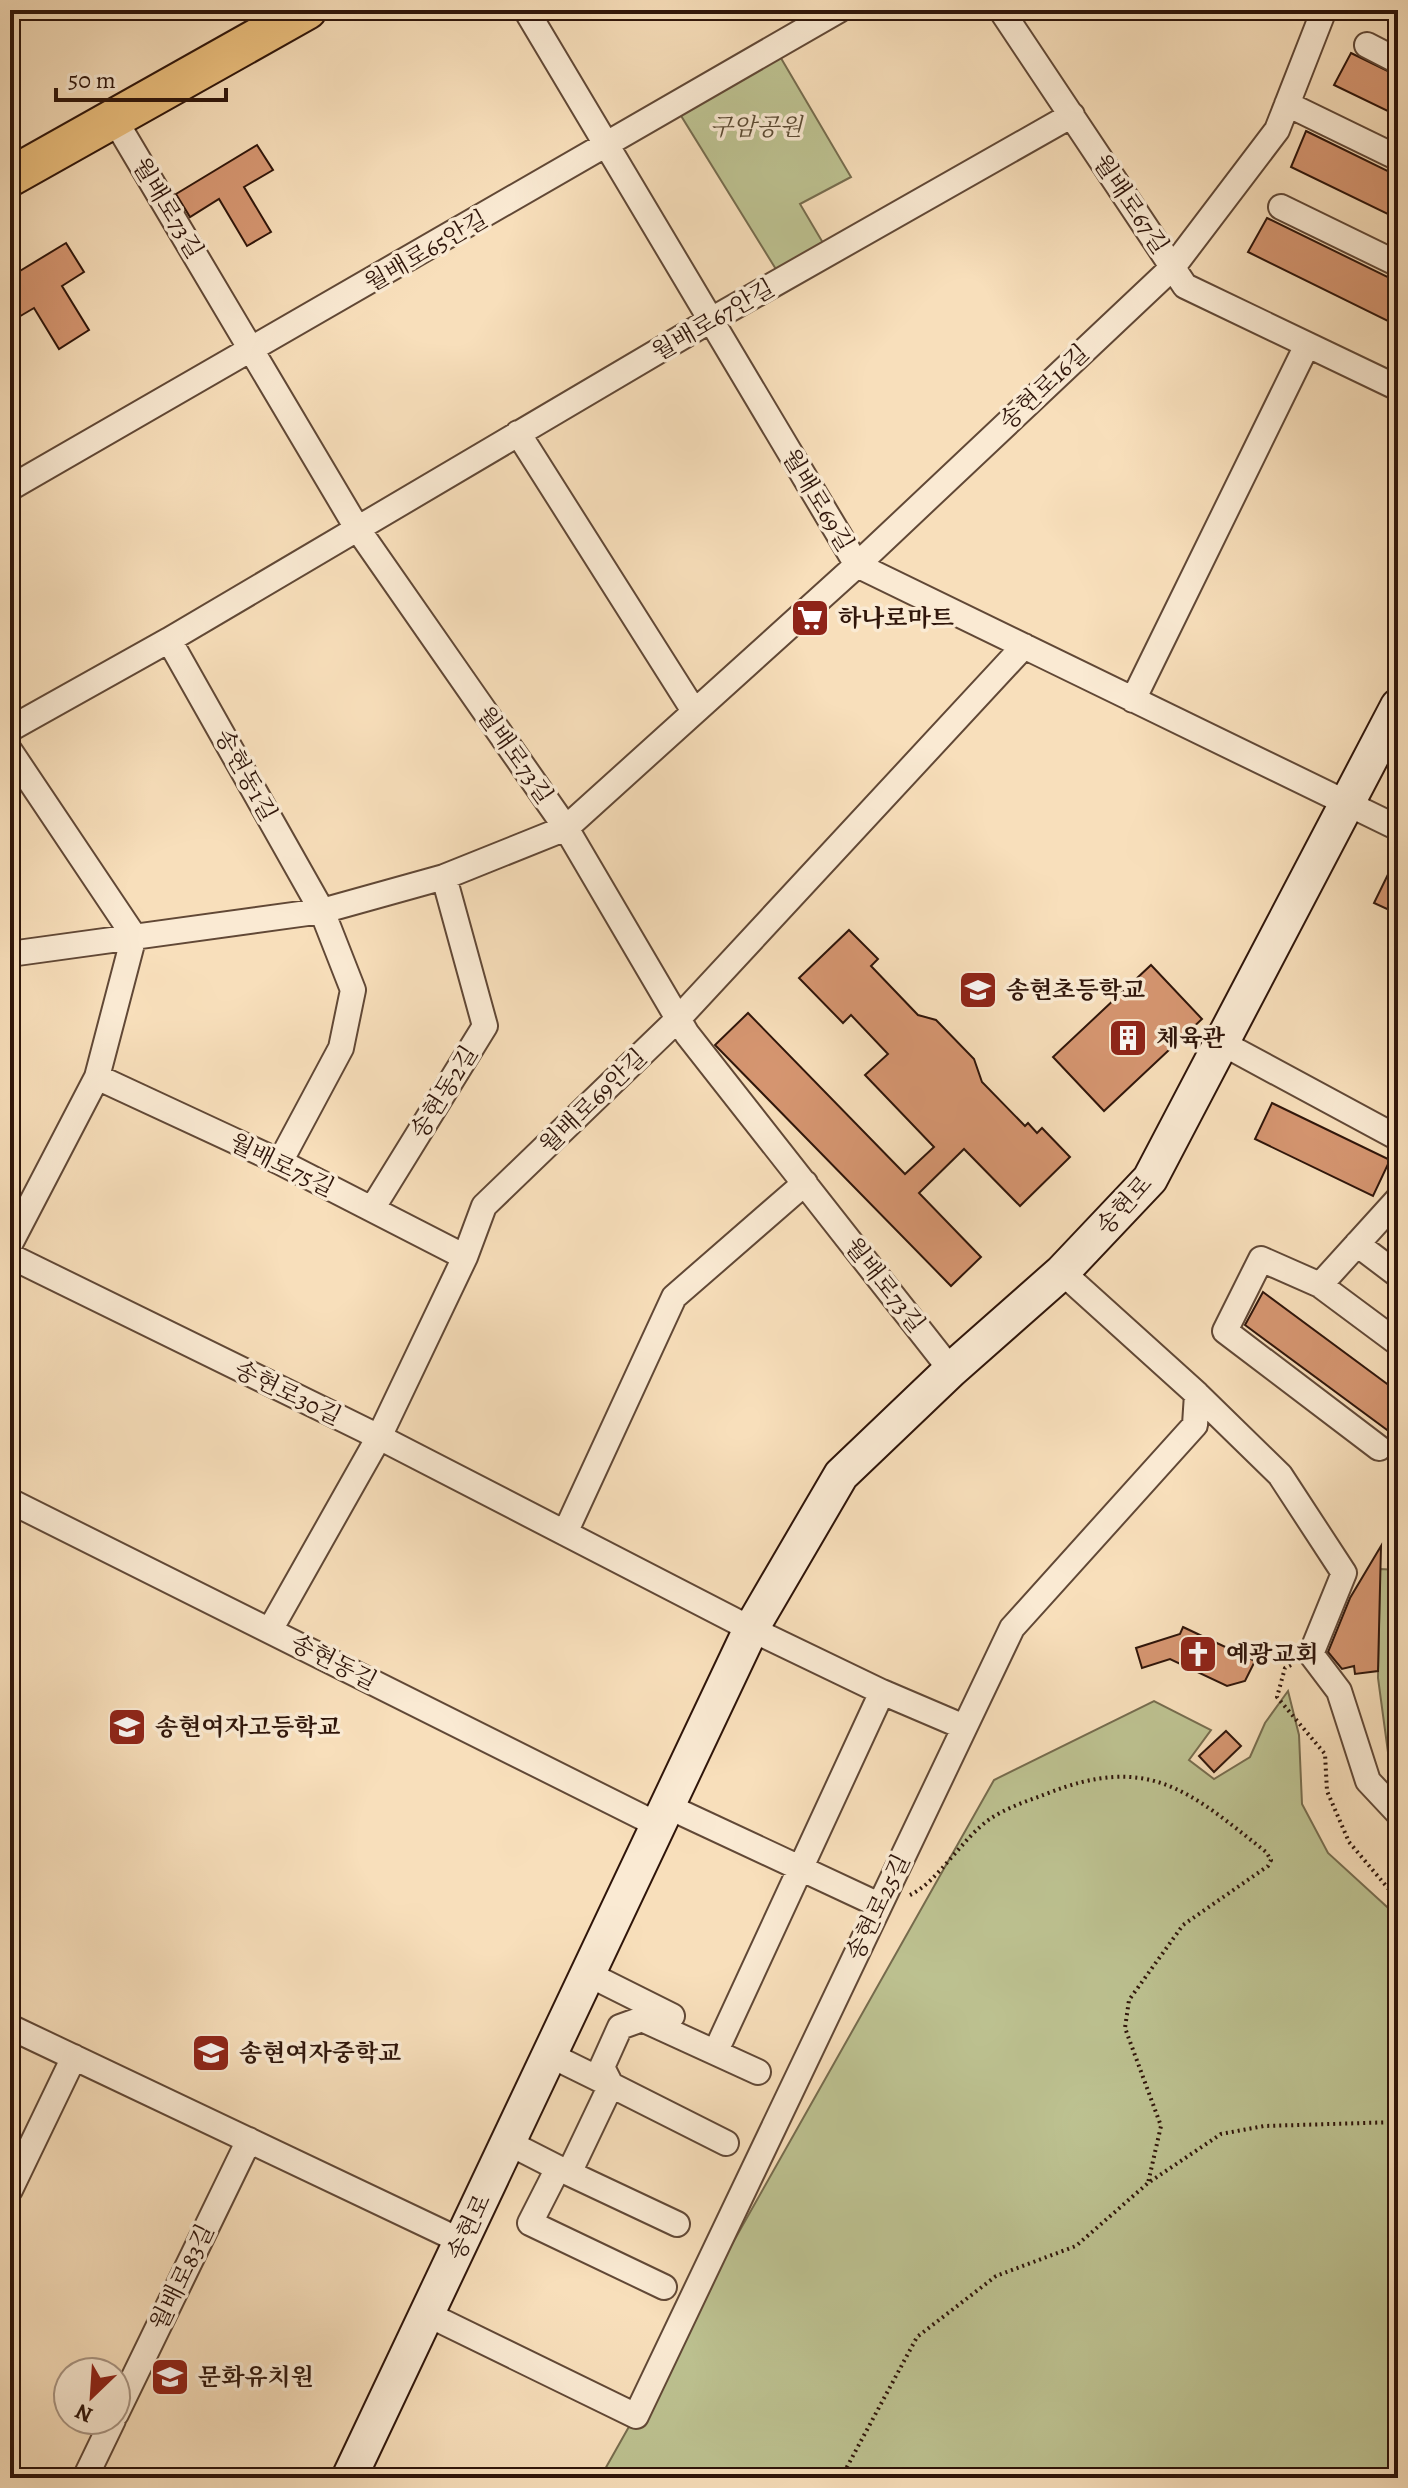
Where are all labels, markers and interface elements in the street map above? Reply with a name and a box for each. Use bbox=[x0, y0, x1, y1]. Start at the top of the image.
scale bar bbox=[56, 52, 226, 102]
text: 50 m bbox=[68, 64, 116, 96]
park label: 구암공원 bbox=[710, 111, 804, 143]
street label: 월배로67길 bbox=[1086, 148, 1176, 260]
street label: 월배로73길 bbox=[125, 151, 211, 265]
street label: 월배로65안길 bbox=[359, 203, 493, 299]
street label: 월배로67안길 bbox=[646, 272, 780, 368]
street label: 송현로16길 bbox=[992, 337, 1096, 437]
street label: 월배로69길 bbox=[775, 443, 861, 557]
supermarket icon: 하나로마트 bbox=[789, 597, 831, 639]
place label: 하나로마트 bbox=[838, 602, 954, 634]
street label: 월배로73길 bbox=[470, 700, 560, 810]
street label: 송현동1길 bbox=[208, 723, 284, 827]
school or university icon: 송현초등학교 bbox=[957, 969, 999, 1011]
place label: 송현초등학교 bbox=[1006, 974, 1145, 1006]
building icon: 체육관 bbox=[1107, 1017, 1149, 1059]
place label: 체육관 bbox=[1156, 1022, 1226, 1054]
street label: 송현동2길 bbox=[403, 1039, 485, 1145]
street label: 월배로69안길 bbox=[532, 1042, 654, 1160]
street label: 월배로75길 bbox=[224, 1126, 340, 1204]
street label: 송현로 bbox=[1089, 1168, 1159, 1242]
street label: 월배로73길 bbox=[838, 1231, 932, 1339]
street label: 송현로30길 bbox=[229, 1353, 347, 1433]
street label: 송현동길 bbox=[285, 1627, 383, 1697]
church icon: 예광교회 bbox=[1177, 1633, 1219, 1675]
place label: 예광교회 bbox=[1226, 1638, 1319, 1670]
school or university icon: 송현여자고등학교 bbox=[106, 1706, 148, 1748]
place label: 송현여자고등학교 bbox=[155, 1711, 340, 1743]
street label: 송현로25길 bbox=[839, 1849, 917, 1965]
school or university icon: 송현여자중학교 bbox=[190, 2032, 232, 2074]
place label: 송현여자중학교 bbox=[239, 2037, 401, 2069]
street label: 송현로 bbox=[440, 2189, 498, 2265]
street label: 월배로83길 bbox=[143, 2219, 221, 2335]
north arrow bbox=[52, 2356, 132, 2436]
school or university icon: 문화유치원 bbox=[149, 2356, 191, 2398]
place label: 문화유치원 bbox=[198, 2361, 314, 2393]
text: N bbox=[70, 2396, 98, 2430]

